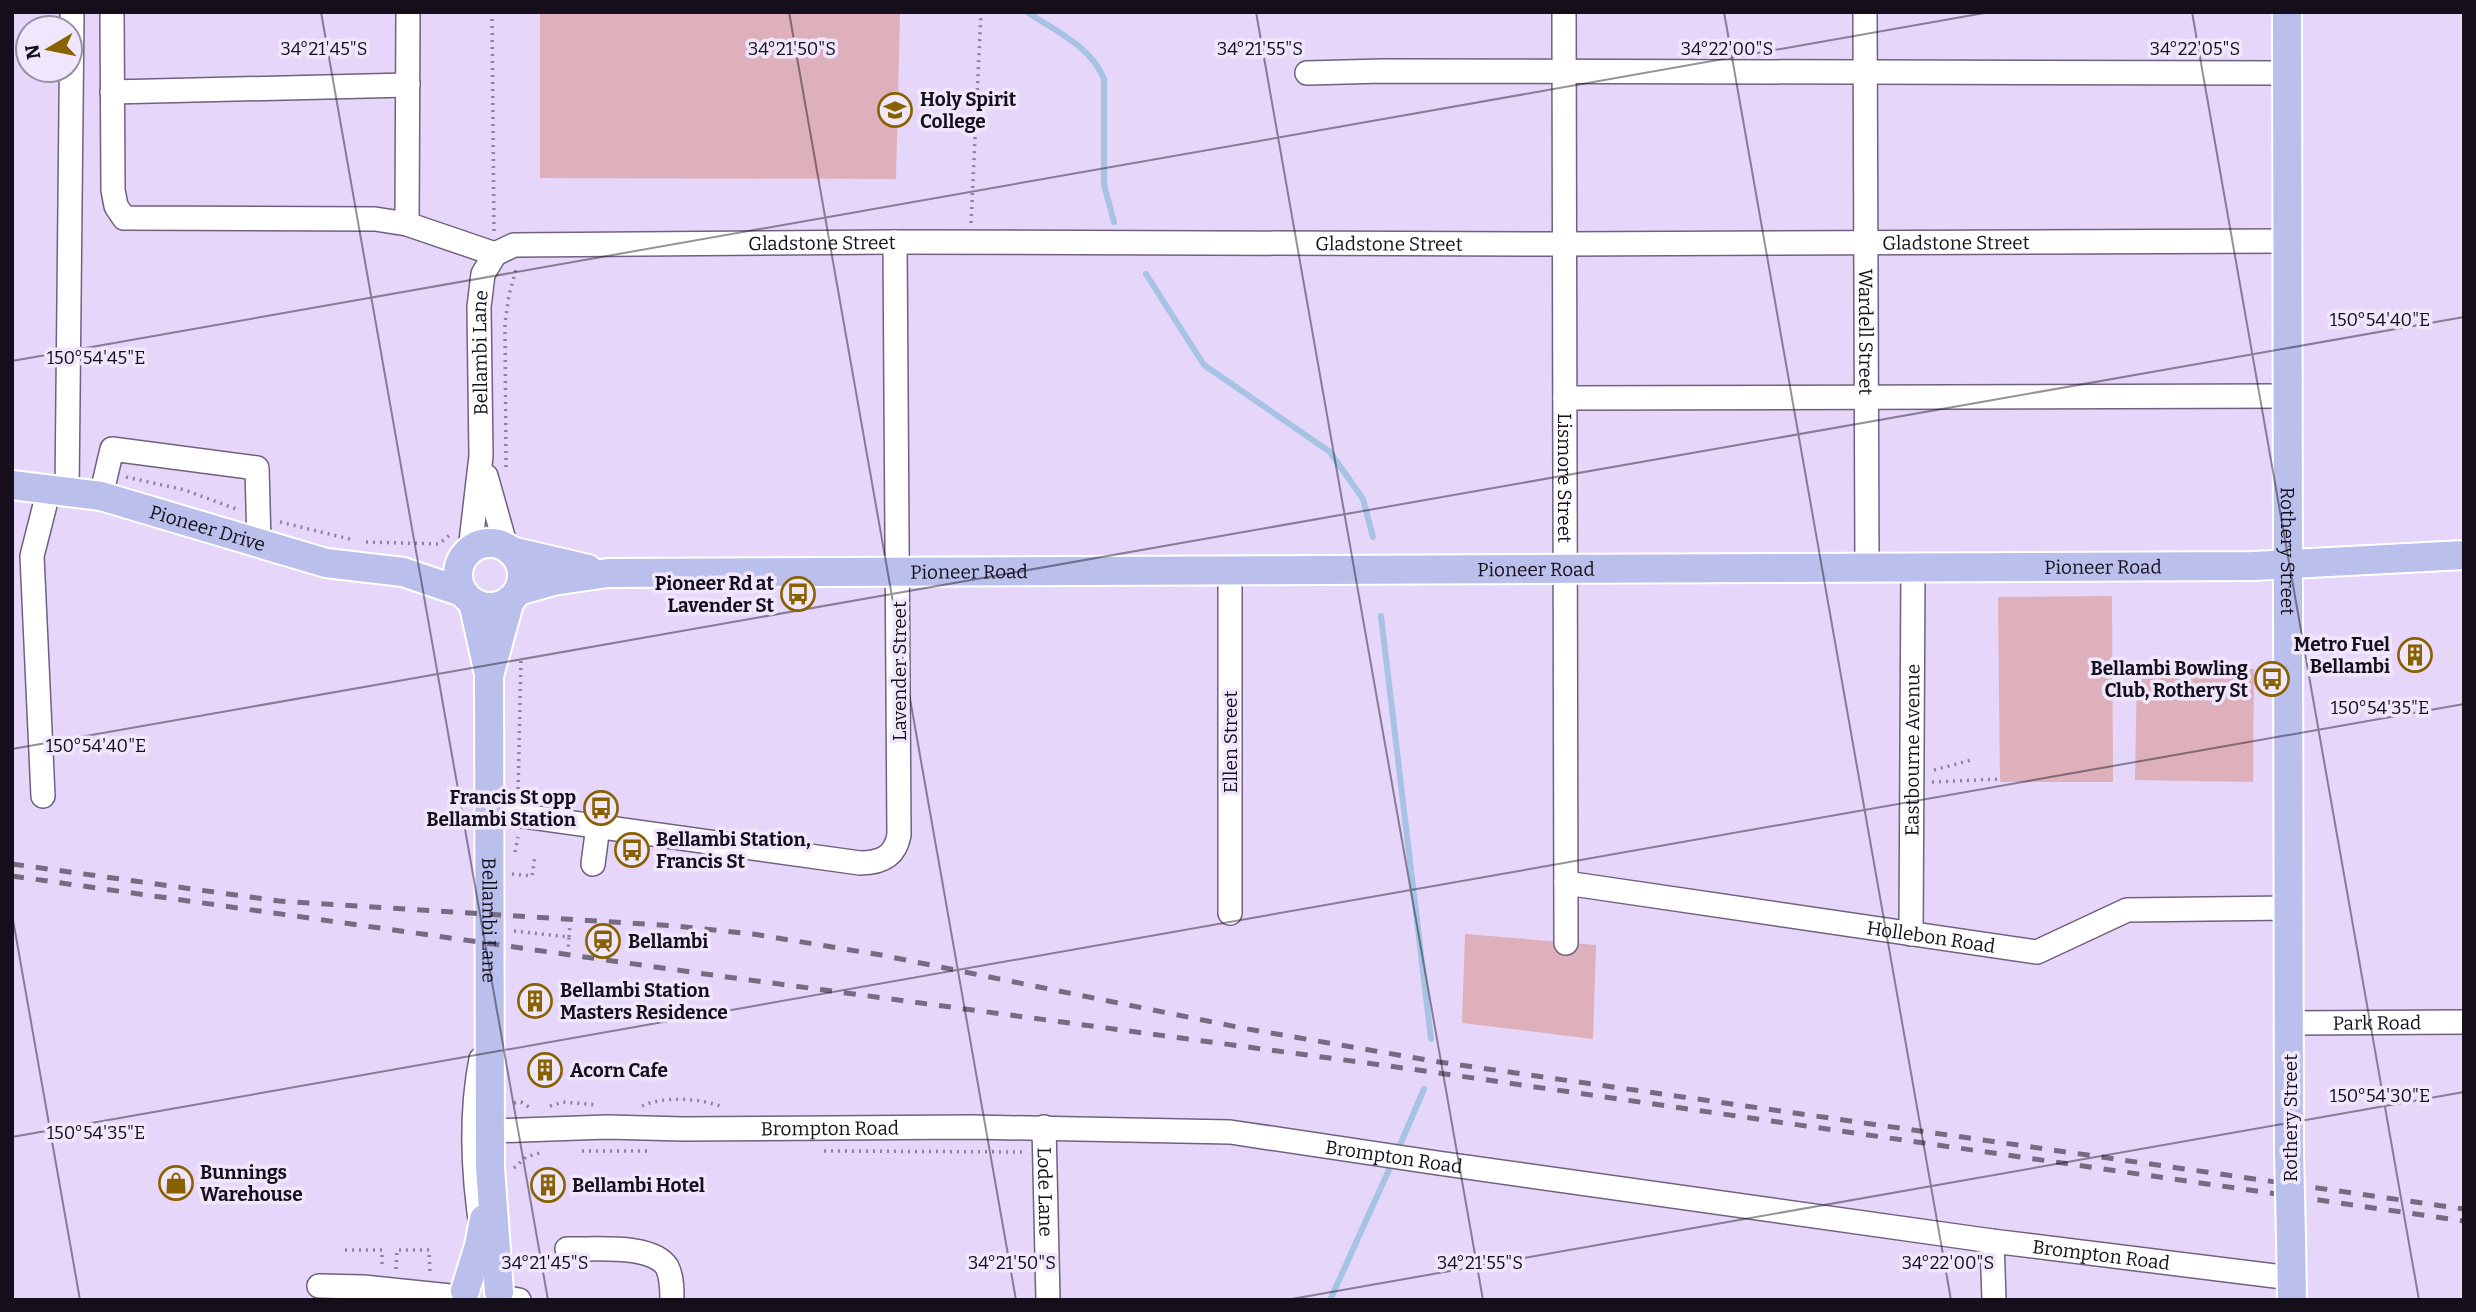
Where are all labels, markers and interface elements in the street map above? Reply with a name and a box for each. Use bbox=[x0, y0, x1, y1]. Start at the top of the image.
north arrow bbox=[14, 14, 84, 84]
text: 34°21'45"S bbox=[280, 38, 368, 60]
text: 34°21'50"S bbox=[748, 38, 836, 60]
text: 34°21'55"S bbox=[1217, 38, 1303, 60]
text: 34°22'00"S bbox=[1681, 38, 1773, 60]
text: 34°22'05"S bbox=[2150, 38, 2240, 60]
text: N bbox=[20, 42, 45, 61]
place label: Holy Spirit College bbox=[920, 88, 1017, 133]
school or university icon: Holy Spirit College bbox=[876, 91, 914, 129]
street label: Gladstone Street bbox=[748, 230, 896, 255]
street label: Gladstone Street bbox=[1882, 231, 2030, 254]
street label: Gladstone Street bbox=[1315, 232, 1463, 255]
street label: Wardell Street bbox=[1854, 269, 1878, 395]
street label: Bellambi Lane bbox=[467, 289, 492, 415]
text: 150°54'40"E bbox=[2330, 309, 2430, 331]
text: 150°54'45"E bbox=[47, 347, 145, 369]
street label: Lismore Street bbox=[1553, 413, 1577, 543]
street label: Rothery Street bbox=[2276, 487, 2300, 615]
street label: Pioneer Drive bbox=[147, 500, 268, 556]
street label: Pioneer Road bbox=[2044, 555, 2162, 578]
street label: Pioneer Road bbox=[1477, 557, 1595, 581]
street label: Pioneer Road bbox=[910, 560, 1028, 583]
place label: Pioneer Rd at Lavender St bbox=[655, 572, 774, 617]
bus stop icon: Pioneer Rd at Lavender St bbox=[779, 575, 817, 613]
street label: Lavender Street bbox=[888, 601, 911, 741]
place label: Metro Fuel Bellambi bbox=[2294, 633, 2390, 678]
building icon: Metro Fuel Bellambi bbox=[2396, 636, 2434, 674]
place label: Bellambi Bowling Club, Rothery St bbox=[2091, 657, 2248, 702]
bus stop icon: Bellambi Bowling Club, Rothery St bbox=[2253, 660, 2291, 698]
street label: Eastbourne Avenue bbox=[1900, 664, 1924, 836]
street label: Ellen Street bbox=[1219, 691, 1242, 793]
text: 150°54'35"E bbox=[2331, 697, 2429, 719]
text: 150°54'40"E bbox=[46, 735, 146, 757]
place label: Francis St opp Bellambi Station bbox=[426, 786, 577, 831]
bus stop icon: Francis St opp Bellambi Station bbox=[582, 789, 620, 827]
place label: Bellambi Station, Francis St bbox=[656, 828, 811, 873]
bus stop icon: Bellambi Station, Francis St bbox=[613, 831, 651, 869]
street label: Bellambi Lane bbox=[478, 858, 501, 983]
street label: Hollebon Road bbox=[1865, 916, 1997, 957]
station icon: Bellambi bbox=[584, 922, 622, 960]
place label: Bellambi bbox=[628, 930, 708, 953]
place label: Bellambi Station Masters Residence bbox=[560, 979, 728, 1024]
building icon: Bellambi Station Masters Residence bbox=[516, 982, 554, 1020]
street label: Park Road bbox=[2333, 1011, 2421, 1034]
building icon: Acorn Cafe bbox=[526, 1051, 564, 1089]
street label: Rothery Street bbox=[2279, 1054, 2302, 1182]
place label: Acorn Cafe bbox=[570, 1059, 668, 1082]
text: 150°54'30"E bbox=[2330, 1085, 2430, 1107]
street label: Brompton Road bbox=[761, 1116, 899, 1140]
text: 150°54'35"E bbox=[47, 1122, 145, 1144]
street label: Brompton Road bbox=[1324, 1135, 1464, 1178]
street label: Lode Lane bbox=[1033, 1147, 1058, 1237]
place label: Bunnings Warehouse bbox=[200, 1161, 303, 1206]
shop icon: Bunnings Warehouse bbox=[157, 1164, 195, 1202]
building icon: Bellambi Hotel bbox=[529, 1166, 567, 1204]
place label: Bellambi Hotel bbox=[572, 1174, 705, 1197]
street label: Brompton Road bbox=[2031, 1235, 2171, 1274]
text: 34°21'45"S bbox=[501, 1252, 589, 1274]
text: 34°21'50"S bbox=[968, 1252, 1056, 1274]
text: 34°21'55"S bbox=[1437, 1252, 1523, 1274]
text: 34°22'00"S bbox=[1902, 1252, 1994, 1274]

